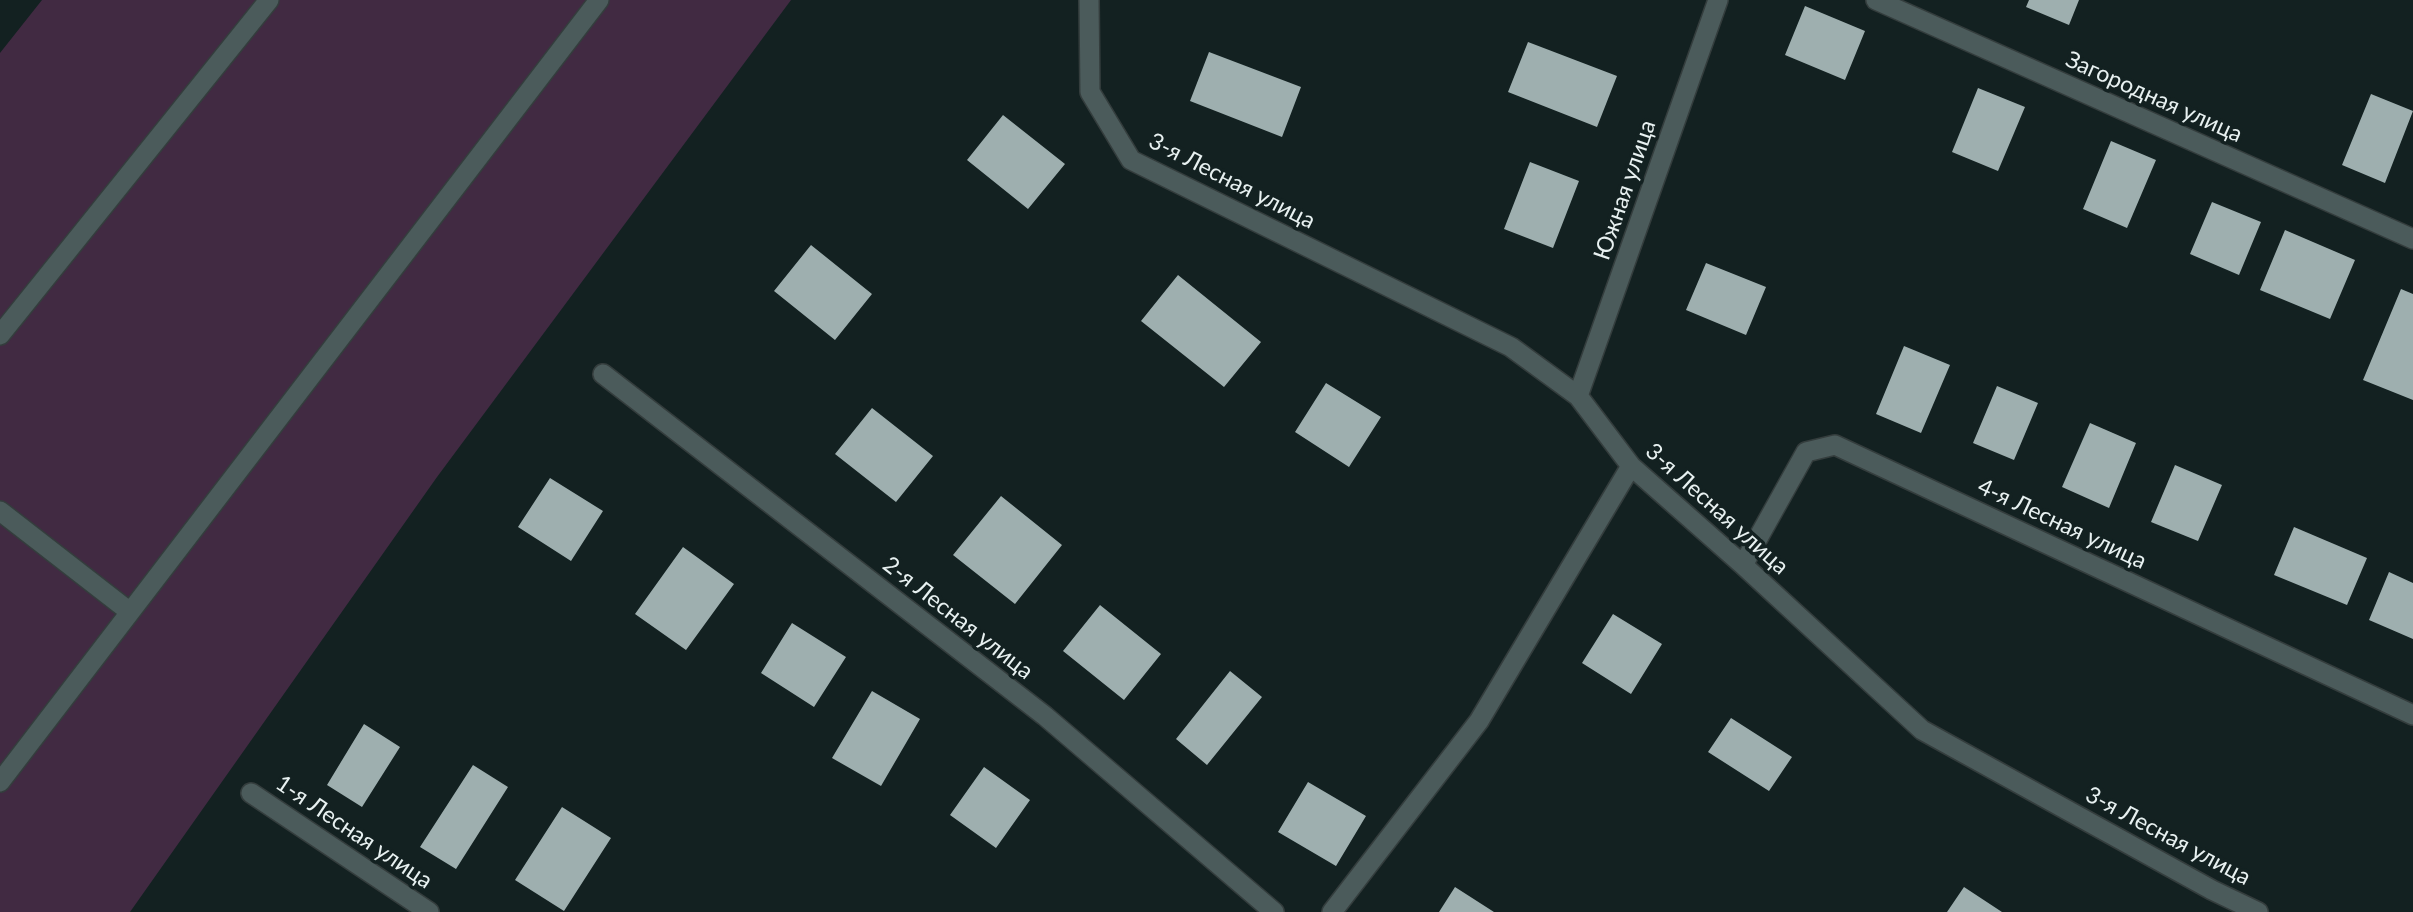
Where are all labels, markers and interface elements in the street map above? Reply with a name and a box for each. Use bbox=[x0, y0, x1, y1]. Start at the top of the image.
street label: Загородная улица bbox=[2061, 46, 2247, 148]
street label: Южная улица bbox=[1588, 116, 1662, 264]
street label: 3-я Лесная улица bbox=[1144, 127, 1320, 235]
street label: 3-я Лесная улица bbox=[1640, 438, 1794, 580]
street label: 4-я Лесная улица bbox=[1973, 473, 2151, 575]
street label: 2-я Лесная улица bbox=[877, 551, 1039, 685]
street label: 1-я Лесная улица bbox=[270, 769, 438, 895]
street label: 3-я Лесная улица bbox=[2081, 781, 2255, 891]

